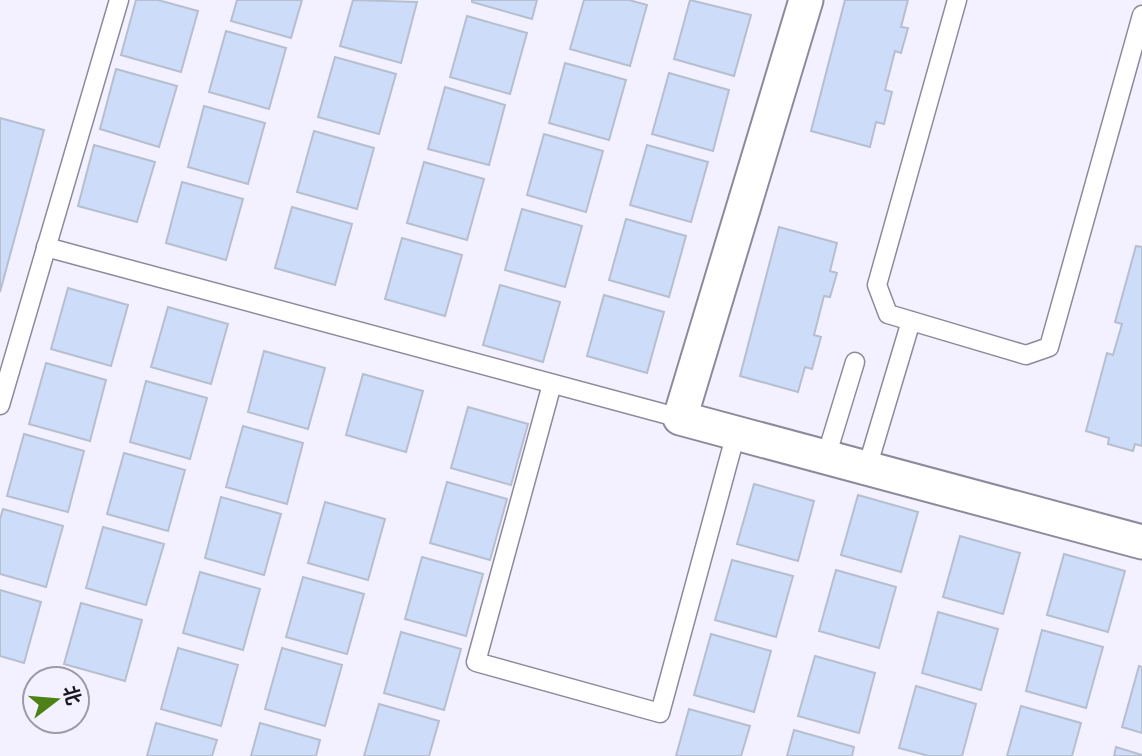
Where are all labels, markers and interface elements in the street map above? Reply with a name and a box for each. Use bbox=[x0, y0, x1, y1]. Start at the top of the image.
north arrow bbox=[21, 665, 91, 735]
text: 北 bbox=[58, 683, 86, 708]

